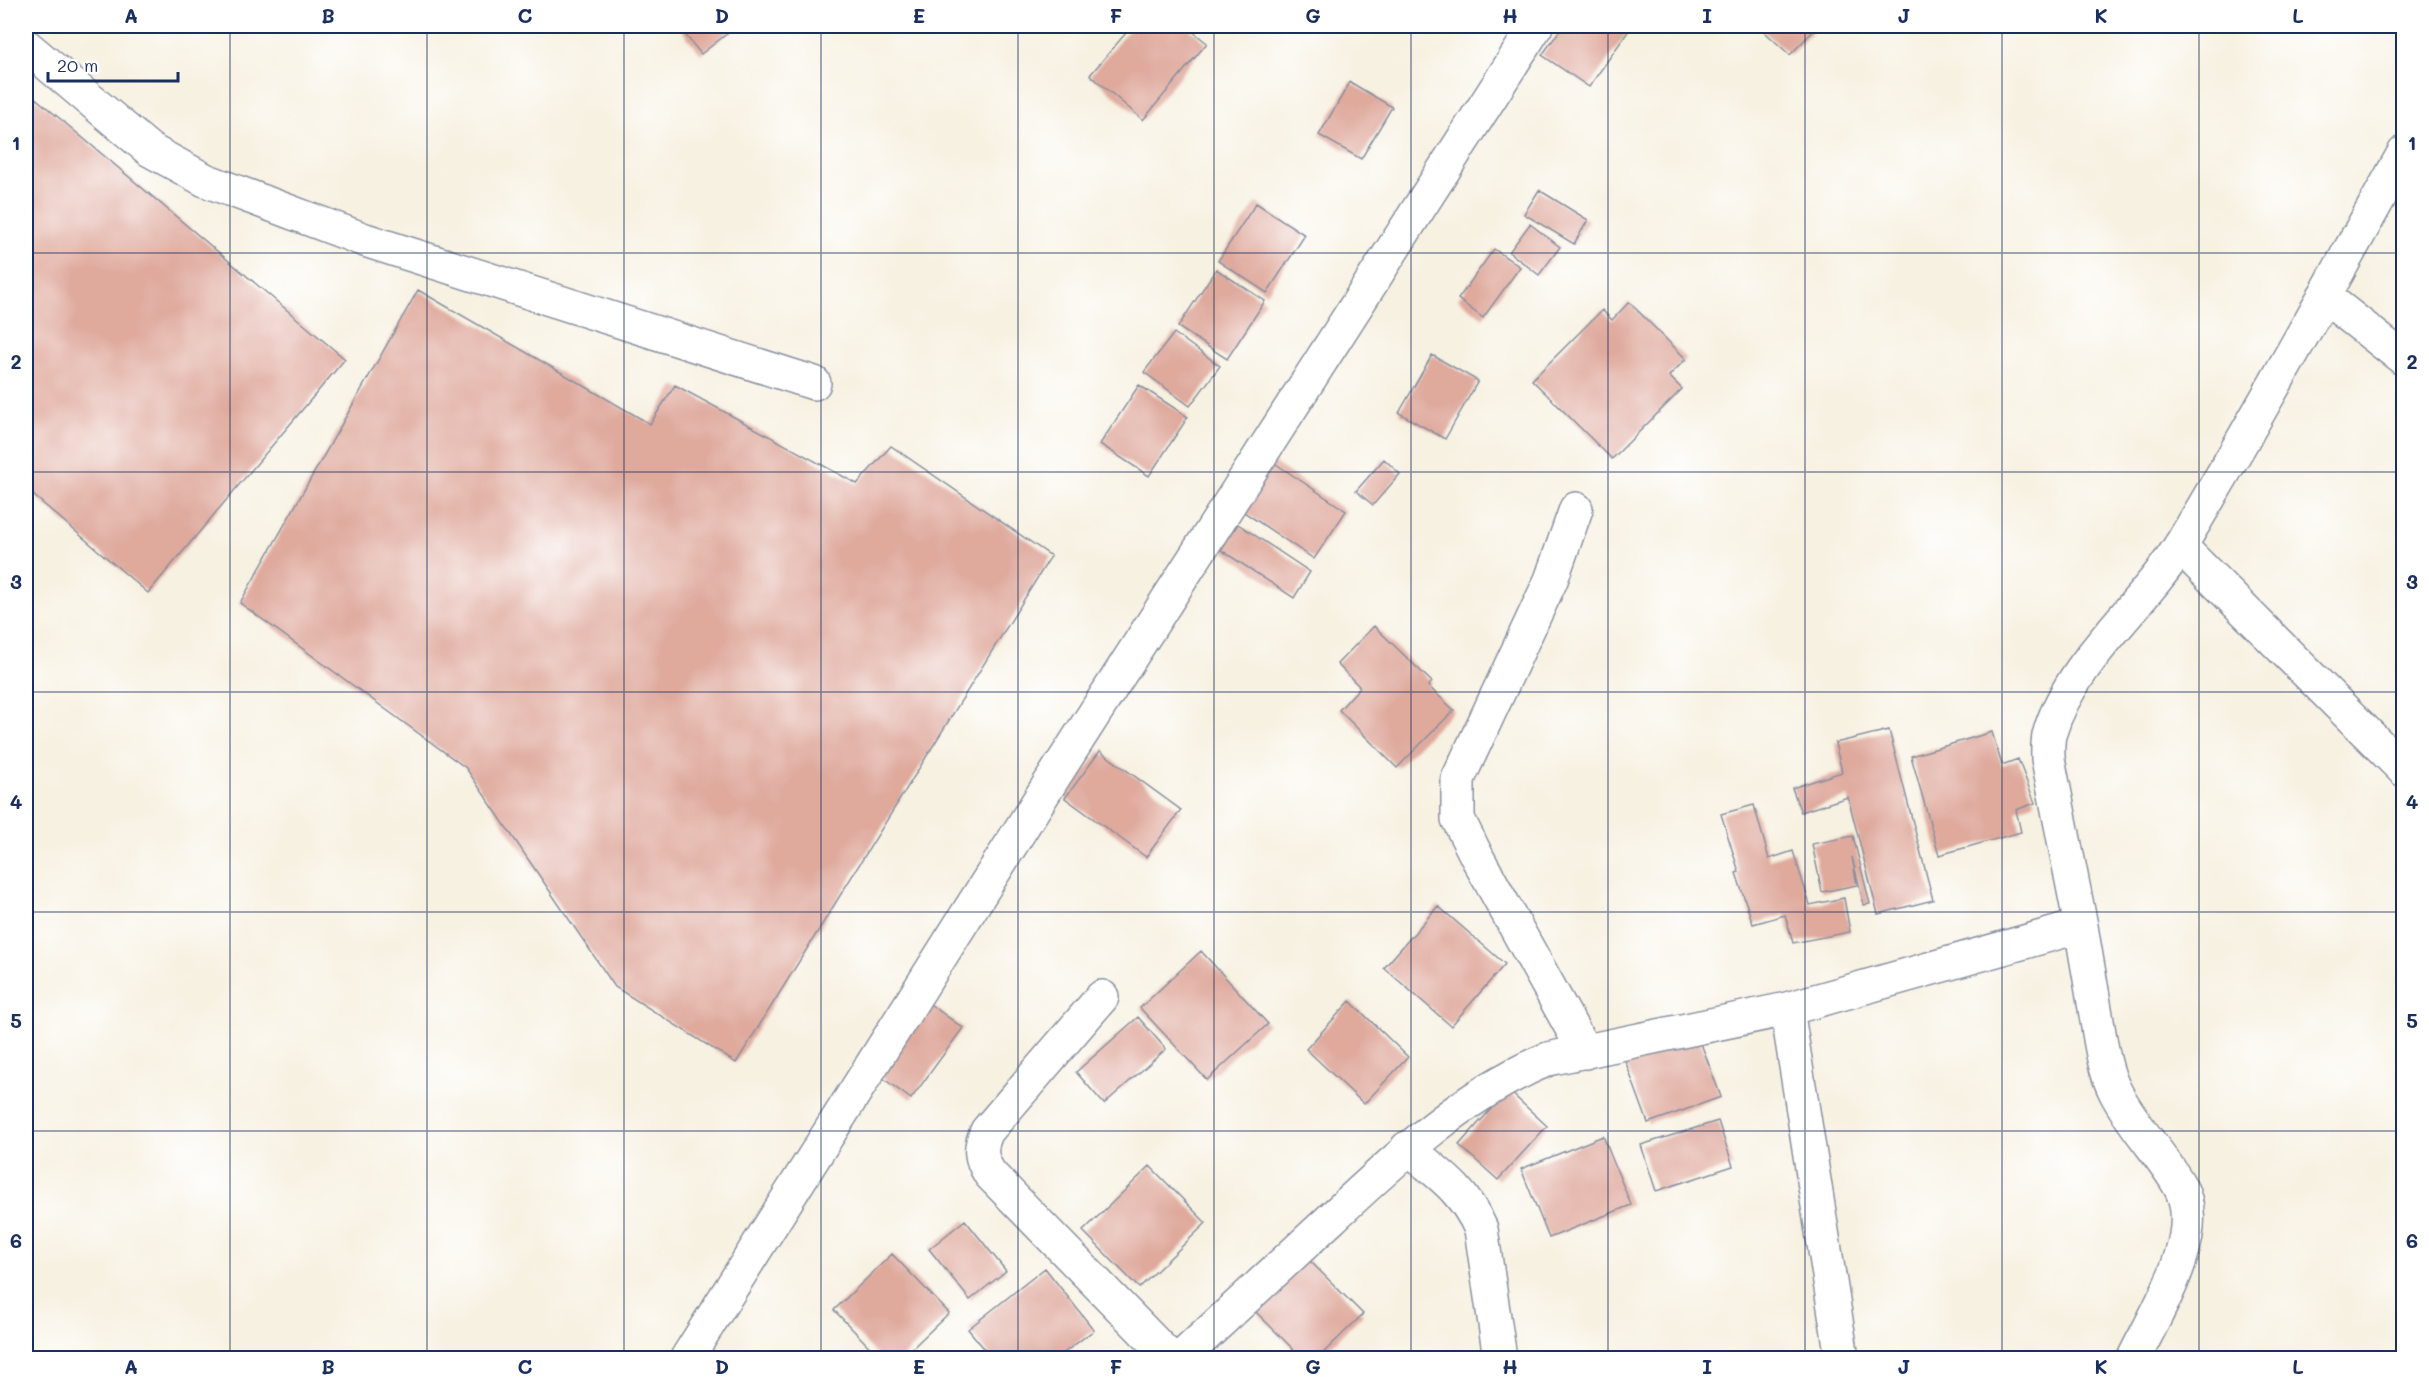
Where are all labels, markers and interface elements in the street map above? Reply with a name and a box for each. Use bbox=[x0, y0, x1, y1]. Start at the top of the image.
text: A bbox=[124, 2, 138, 28]
text: B bbox=[321, 2, 335, 28]
text: C bbox=[518, 2, 533, 28]
text: D bbox=[715, 2, 729, 28]
text: E bbox=[913, 2, 925, 28]
text: F bbox=[1110, 2, 1123, 28]
text: G bbox=[1305, 2, 1321, 28]
text: H bbox=[1502, 2, 1518, 28]
text: I bbox=[1702, 2, 1712, 28]
text: J bbox=[1897, 2, 1911, 28]
text: K bbox=[2094, 2, 2108, 28]
text: L bbox=[2292, 2, 2304, 28]
scale bar bbox=[48, 45, 178, 83]
text: 20 m bbox=[57, 53, 98, 77]
text: 1 bbox=[12, 129, 20, 155]
text: 1 bbox=[2408, 129, 2416, 155]
text: 2 bbox=[10, 348, 22, 374]
text: 2 bbox=[2406, 348, 2418, 374]
text: 3 bbox=[10, 568, 22, 594]
text: 3 bbox=[2406, 568, 2418, 594]
text: 4 bbox=[10, 788, 23, 814]
text: 4 bbox=[2406, 788, 2419, 814]
text: 5 bbox=[10, 1007, 22, 1033]
text: 5 bbox=[2406, 1007, 2418, 1033]
text: 6 bbox=[10, 1227, 22, 1253]
text: 6 bbox=[2406, 1227, 2418, 1253]
text: A bbox=[124, 1353, 138, 1379]
text: B bbox=[321, 1353, 335, 1379]
text: C bbox=[518, 1353, 533, 1379]
text: D bbox=[715, 1353, 729, 1379]
text: E bbox=[913, 1353, 925, 1379]
text: F bbox=[1110, 1353, 1123, 1379]
text: G bbox=[1305, 1353, 1321, 1379]
text: H bbox=[1502, 1353, 1518, 1379]
text: I bbox=[1702, 1353, 1712, 1379]
text: J bbox=[1897, 1353, 1911, 1379]
text: K bbox=[2094, 1353, 2108, 1379]
text: L bbox=[2292, 1353, 2304, 1379]

